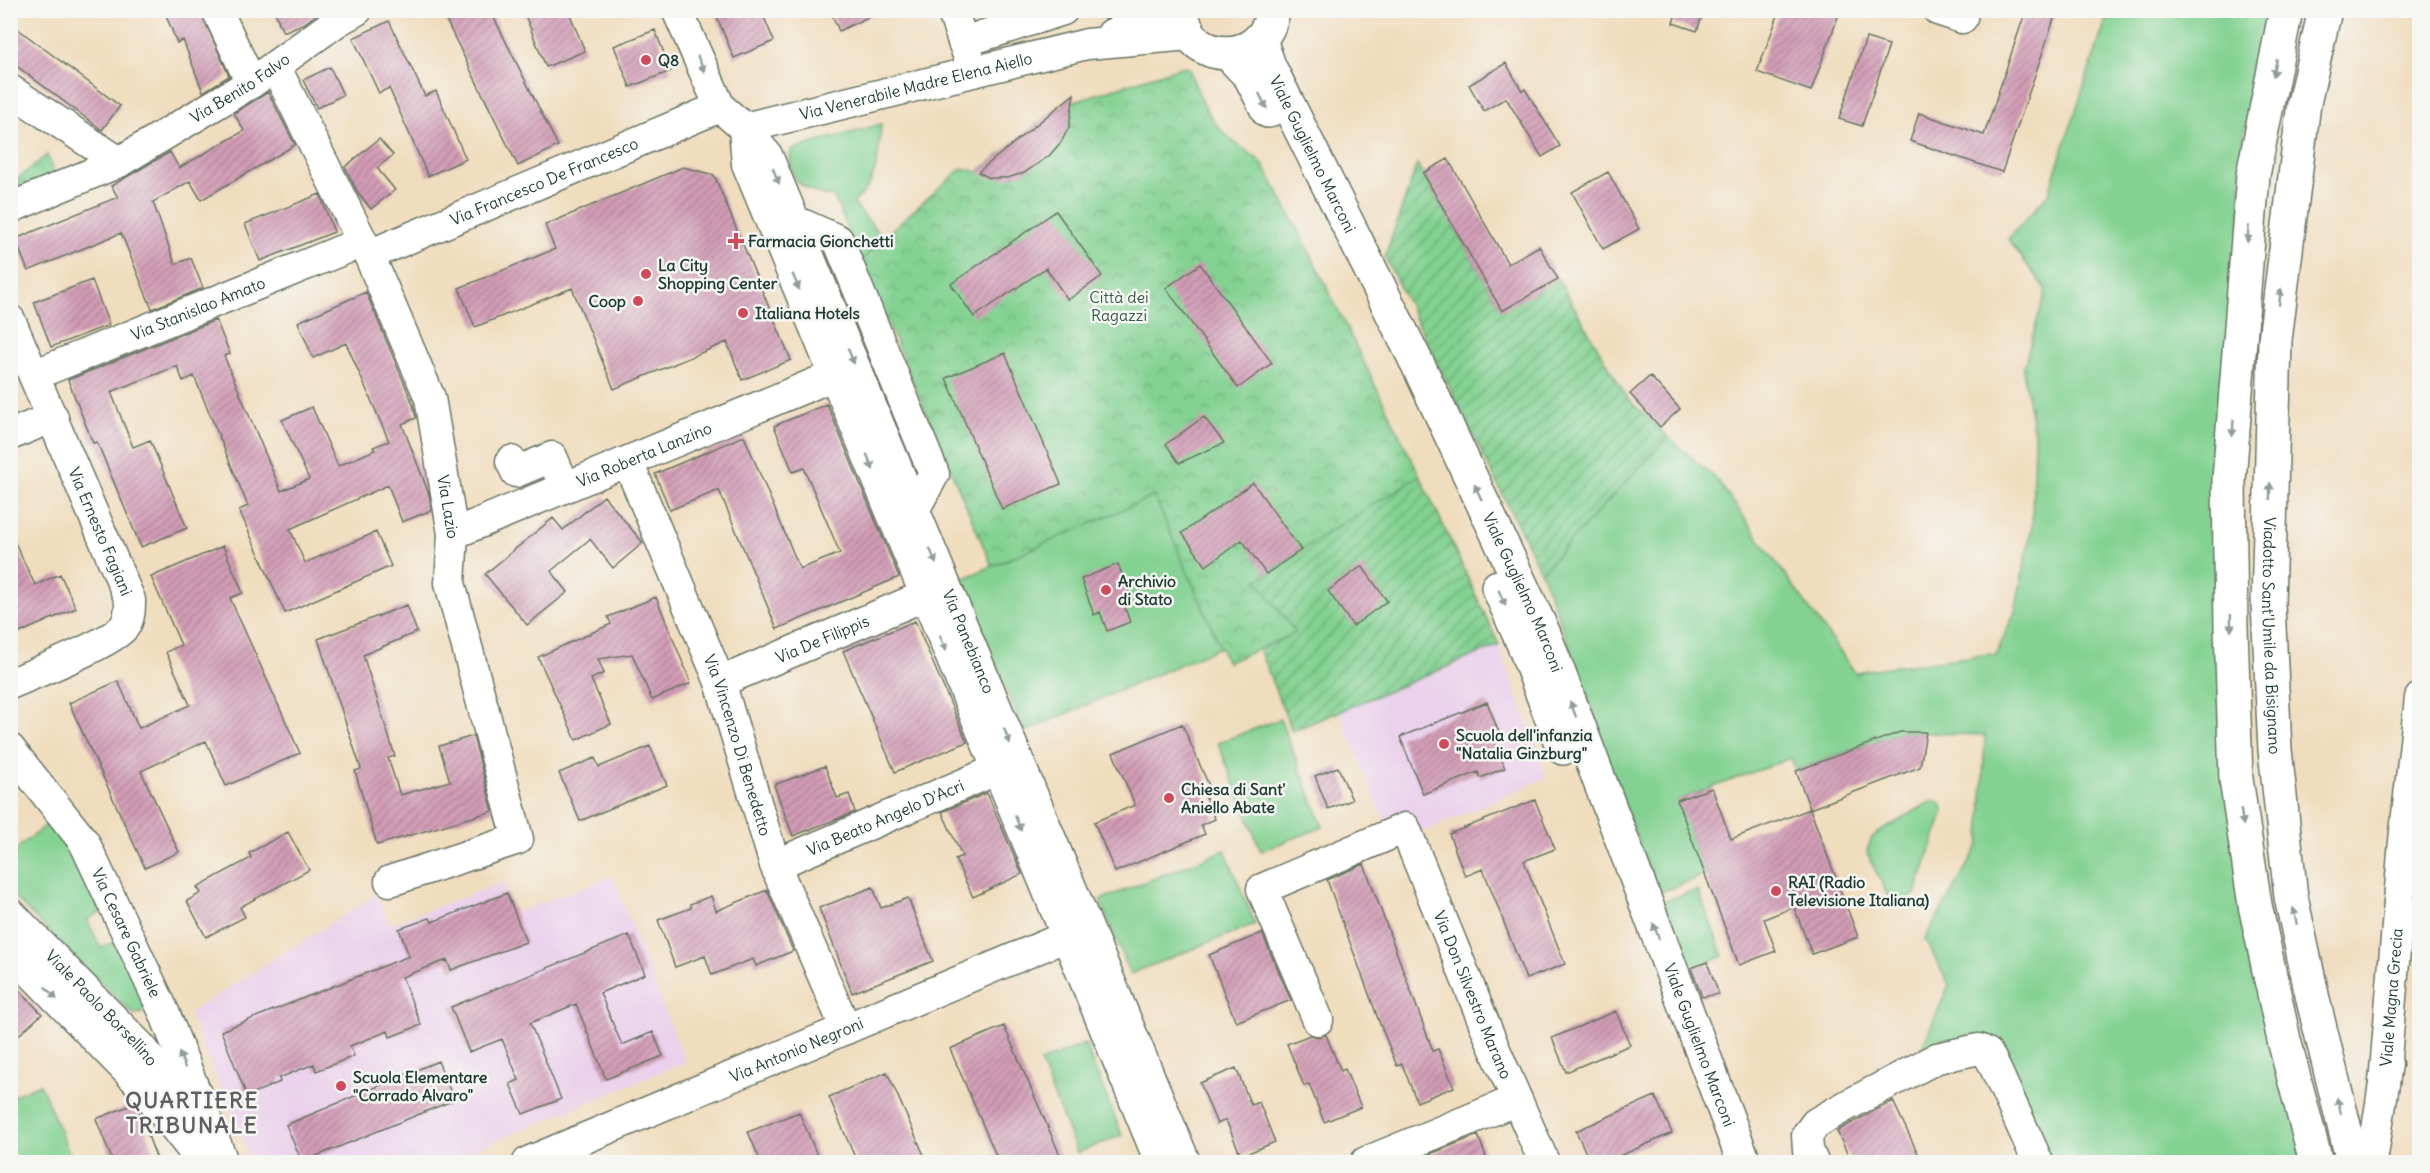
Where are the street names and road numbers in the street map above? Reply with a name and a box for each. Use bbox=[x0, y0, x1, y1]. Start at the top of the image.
street label: Via Venerabile Madre Elena Aiello bbox=[798, 48, 1034, 124]
street label: Via Benito Falvo bbox=[186, 49, 294, 127]
street label: Viale Guglielmo Marconi bbox=[1265, 72, 1360, 236]
street label: Via Francesco De Francesco bbox=[447, 133, 641, 230]
street label: Via Stanislao Amato bbox=[128, 272, 268, 345]
street label: Via Roberta Lanzino bbox=[574, 417, 715, 491]
street label: Via Ernesto Fagiani bbox=[64, 464, 137, 599]
street label: Via Lazio bbox=[433, 473, 463, 539]
street label: Viale Guglielmo Marconi bbox=[1479, 509, 1567, 675]
street label: Viadotto Sant'Umile da Bisignano bbox=[2258, 517, 2285, 755]
street label: Via Panebianco bbox=[938, 586, 999, 696]
street label: Via De Filippis bbox=[773, 610, 872, 667]
street label: Via Vincenzo Di Benedetto bbox=[700, 651, 776, 838]
street label: Via Beato Angelo D'Acri bbox=[804, 775, 967, 860]
street label: Via Cesare Gabriele bbox=[88, 865, 166, 1001]
street label: Via Don Silvestro Marano bbox=[1430, 908, 1517, 1082]
street label: Viale Magna Grecia bbox=[2375, 927, 2407, 1067]
street label: Viale Paolo Borsellino bbox=[41, 946, 162, 1070]
street label: Viale Guglielmo Marconi bbox=[1660, 960, 1740, 1129]
street label: Via Antonio Negroni bbox=[727, 1013, 866, 1086]

